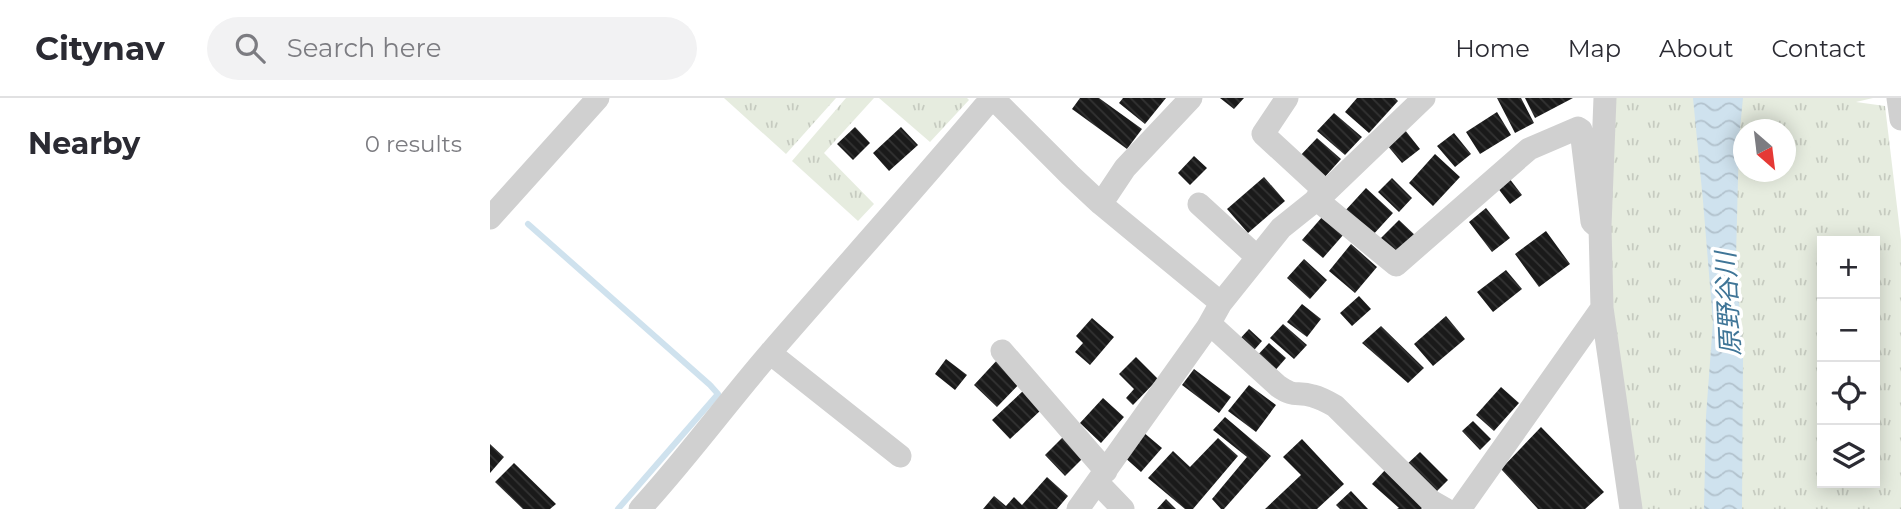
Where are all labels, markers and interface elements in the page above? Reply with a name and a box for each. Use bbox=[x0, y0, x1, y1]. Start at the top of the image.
search box bbox=[207, 17, 697, 80]
text: Citynav bbox=[35, 28, 165, 68]
icon: search bbox=[231, 29, 269, 67]
text: Search here bbox=[287, 32, 441, 64]
text: Home bbox=[1455, 34, 1530, 63]
text: Map bbox=[1568, 34, 1621, 63]
text: About bbox=[1659, 34, 1733, 63]
text: Contact bbox=[1771, 34, 1866, 63]
north arrow bbox=[1733, 119, 1796, 182]
text: Nearby bbox=[28, 125, 140, 162]
text: 0 results bbox=[365, 130, 462, 158]
map controls bbox=[1817, 236, 1880, 488]
button: + bbox=[1817, 236, 1880, 299]
water label: 原野谷川 bbox=[1709, 248, 1747, 357]
button: − bbox=[1817, 299, 1880, 362]
button: locate bbox=[1817, 362, 1880, 425]
button: layers bbox=[1817, 425, 1880, 488]

